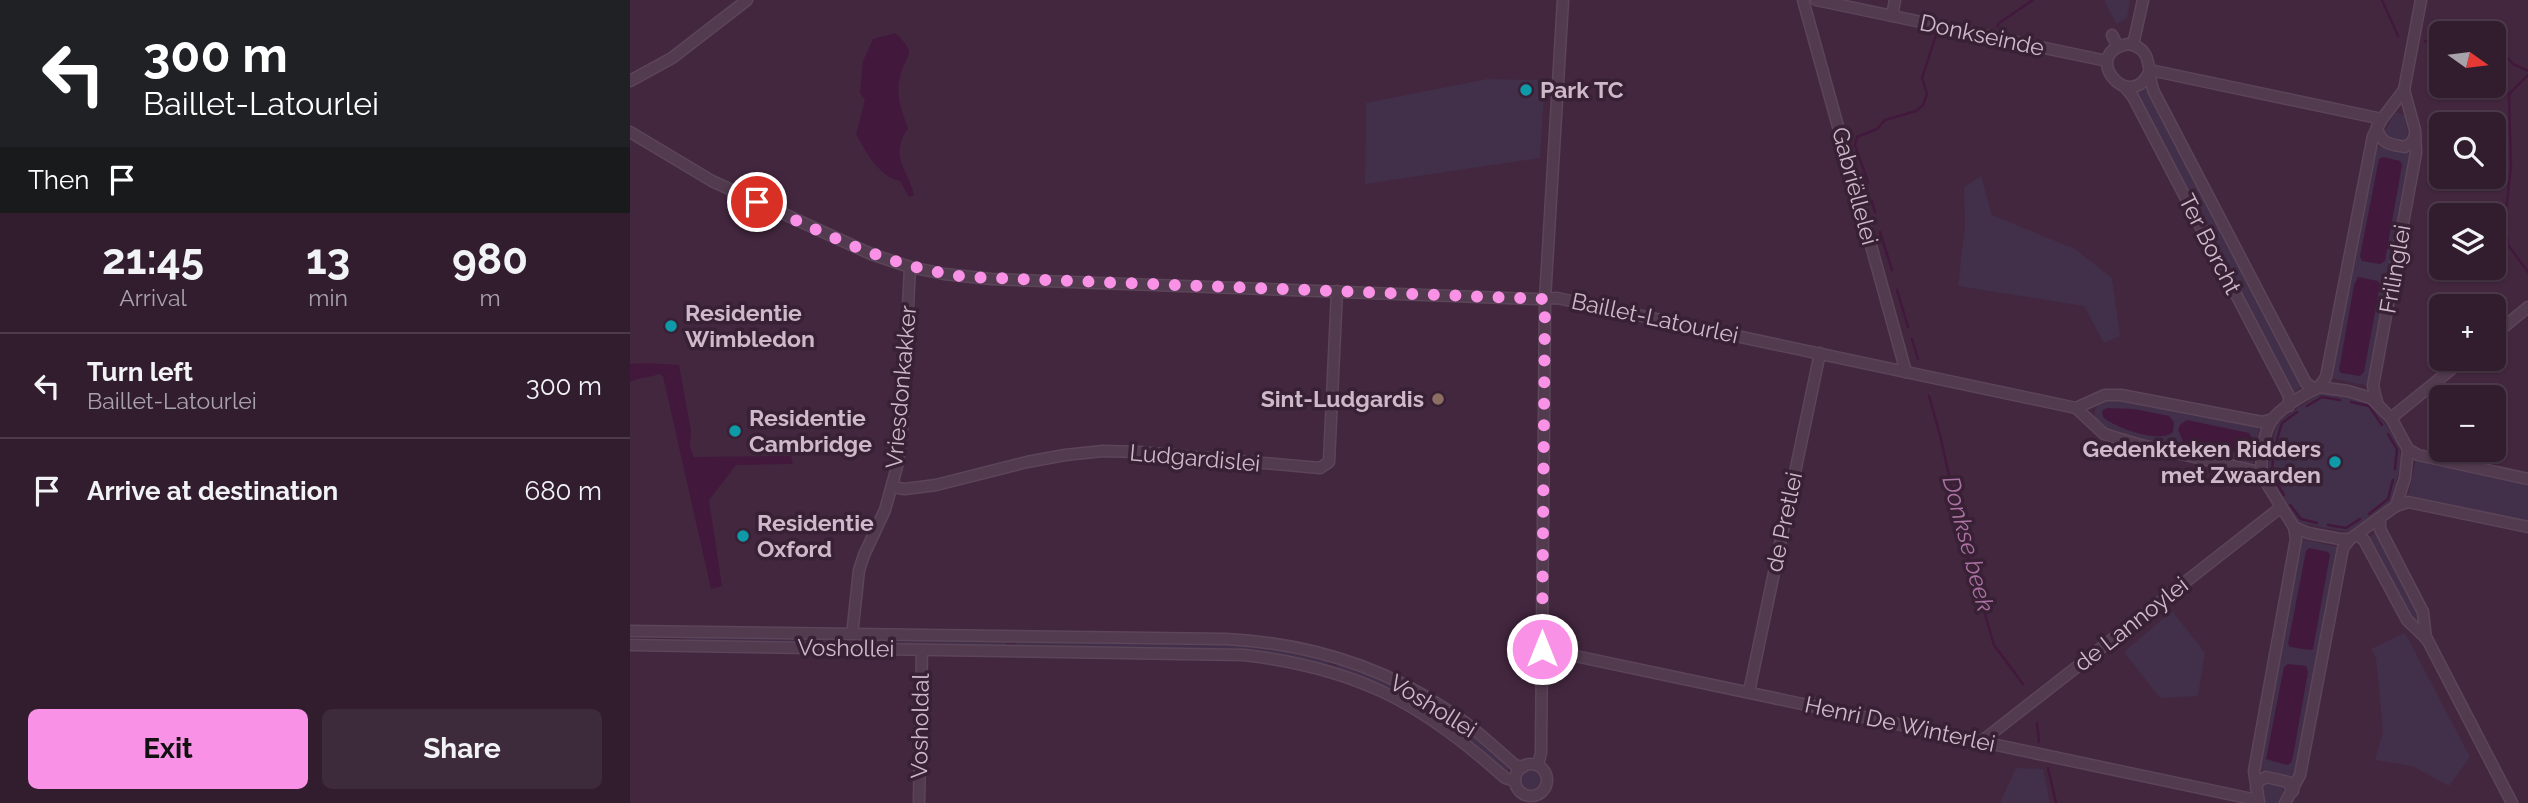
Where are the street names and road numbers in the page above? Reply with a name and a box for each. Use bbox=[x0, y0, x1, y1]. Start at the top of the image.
street label: Donkseinde bbox=[1917, 8, 2047, 61]
street label: Gabriëllelei bbox=[1827, 124, 1884, 248]
street label: Ter Borcht bbox=[2174, 189, 2247, 299]
street label: Frilinglei bbox=[2373, 223, 2416, 315]
street label: Baillet-Latourlei bbox=[1569, 287, 1741, 348]
street label: Vriesdonkakker bbox=[880, 304, 921, 470]
street label: Ludgardislei bbox=[1129, 438, 1261, 477]
street label: de Pretlei bbox=[1760, 469, 1807, 574]
street label: de Lannoylei bbox=[2068, 571, 2193, 676]
street label: Voshollei bbox=[797, 633, 895, 662]
street label: Voshollei bbox=[1385, 668, 1482, 743]
street label: Vosholdal bbox=[905, 672, 934, 779]
street label: Henri De Winterlei bbox=[1802, 690, 1998, 757]

